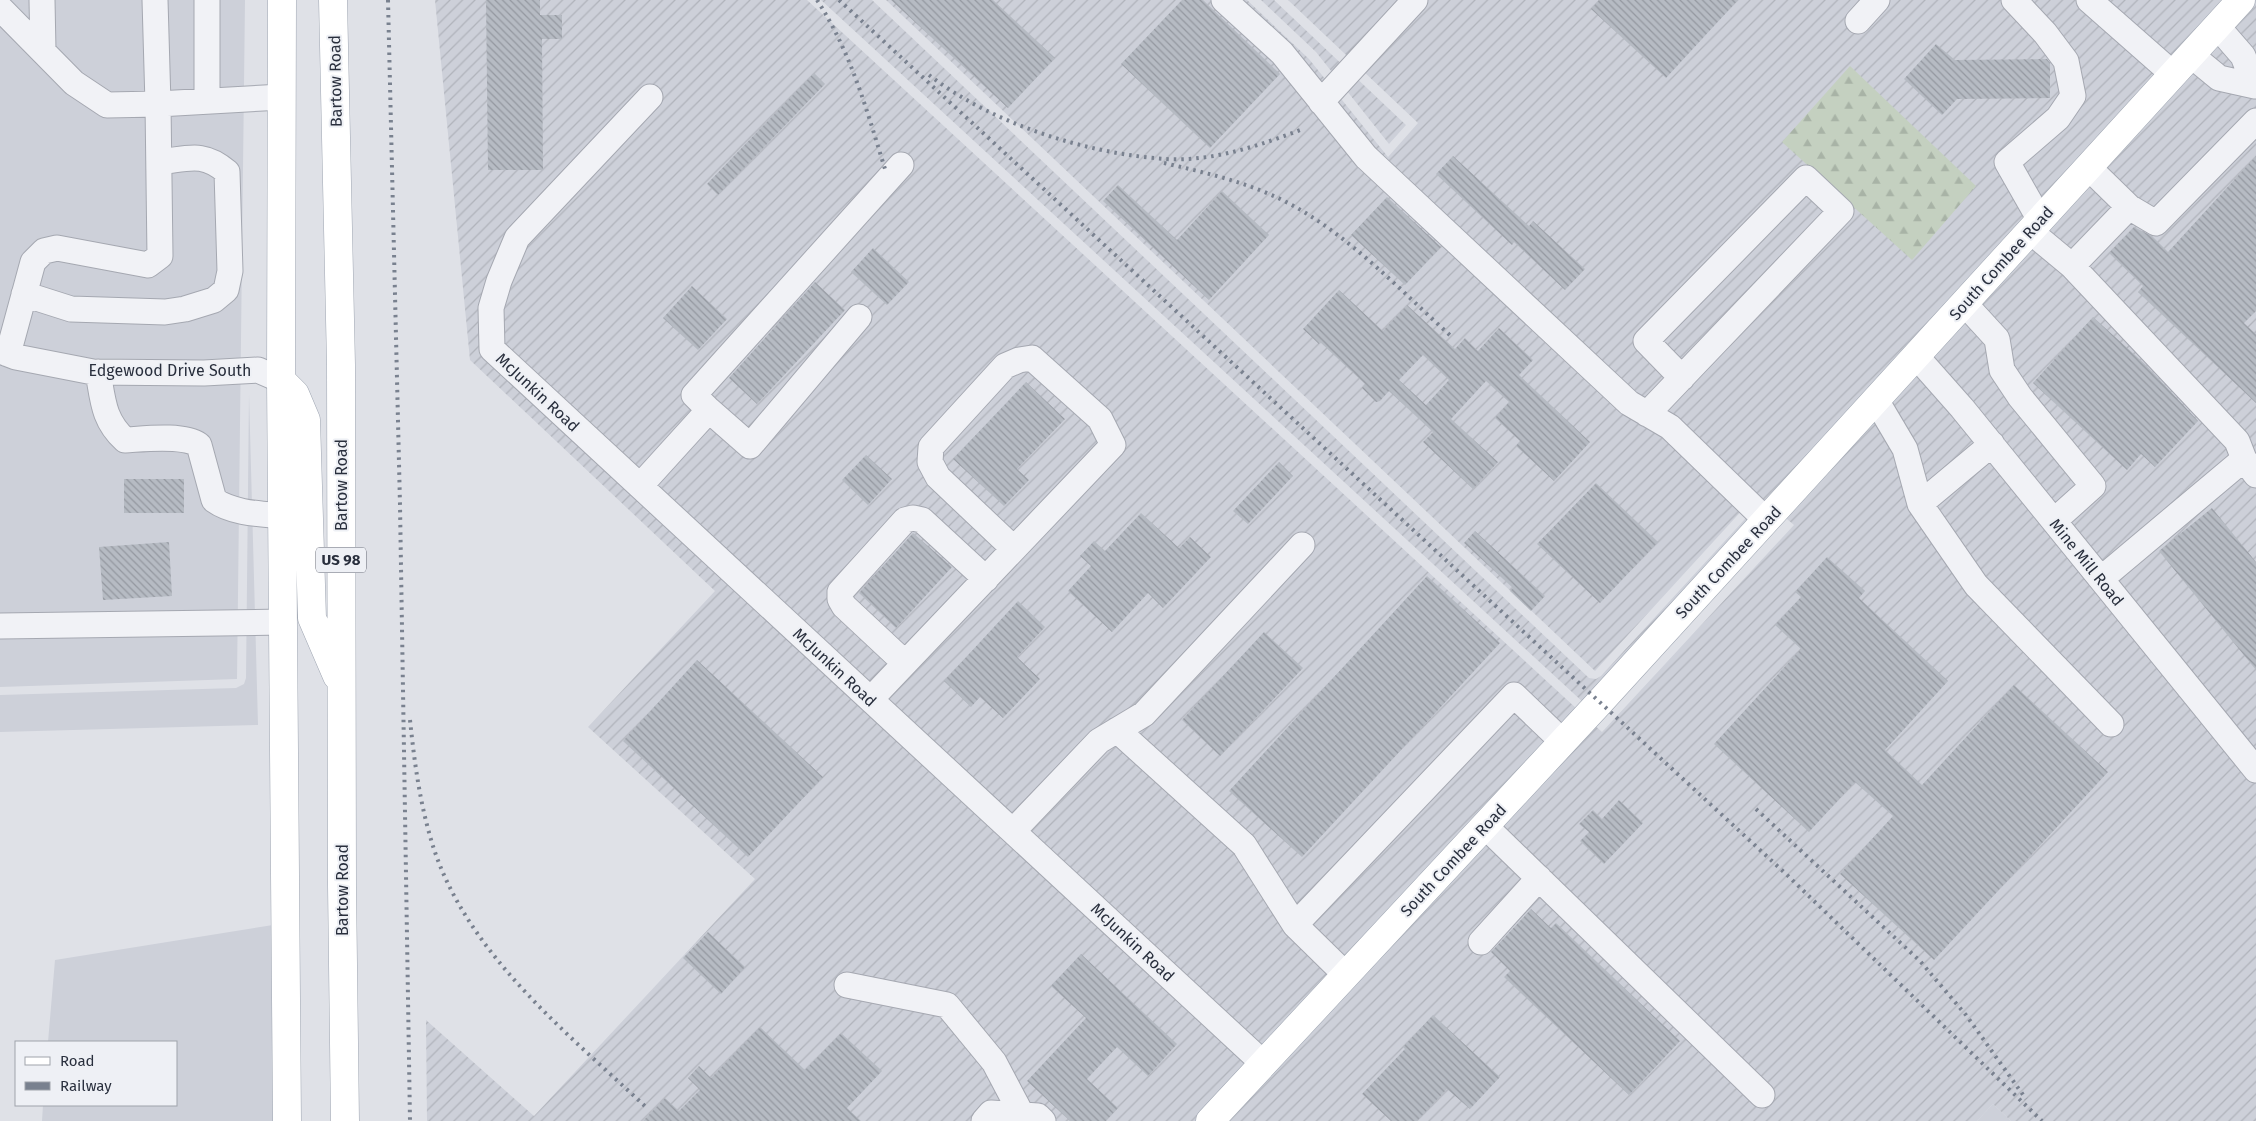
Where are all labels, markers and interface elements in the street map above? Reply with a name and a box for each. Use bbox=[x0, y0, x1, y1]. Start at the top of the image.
street label: Bartow Road bbox=[325, 35, 346, 127]
street label: South Combee Road bbox=[1945, 203, 2057, 324]
street label: McJunkin Road bbox=[492, 349, 583, 436]
street label: Edgewood Drive South bbox=[89, 361, 251, 380]
street label: Bartow Road bbox=[332, 439, 351, 531]
street label: South Combee Road bbox=[1671, 502, 1785, 622]
street label: Mine Mill Road bbox=[2046, 515, 2128, 610]
road number: US 98 bbox=[316, 548, 366, 572]
street label: McJunkin Road bbox=[789, 624, 880, 711]
street label: South Combee Road bbox=[1396, 800, 1510, 920]
street label: Bartow Road bbox=[333, 844, 352, 936]
street label: McJunkin Road bbox=[1087, 899, 1178, 986]
legend bbox=[15, 1041, 178, 1106]
text: Road bbox=[60, 1052, 95, 1070]
text: Railway bbox=[60, 1077, 112, 1095]

